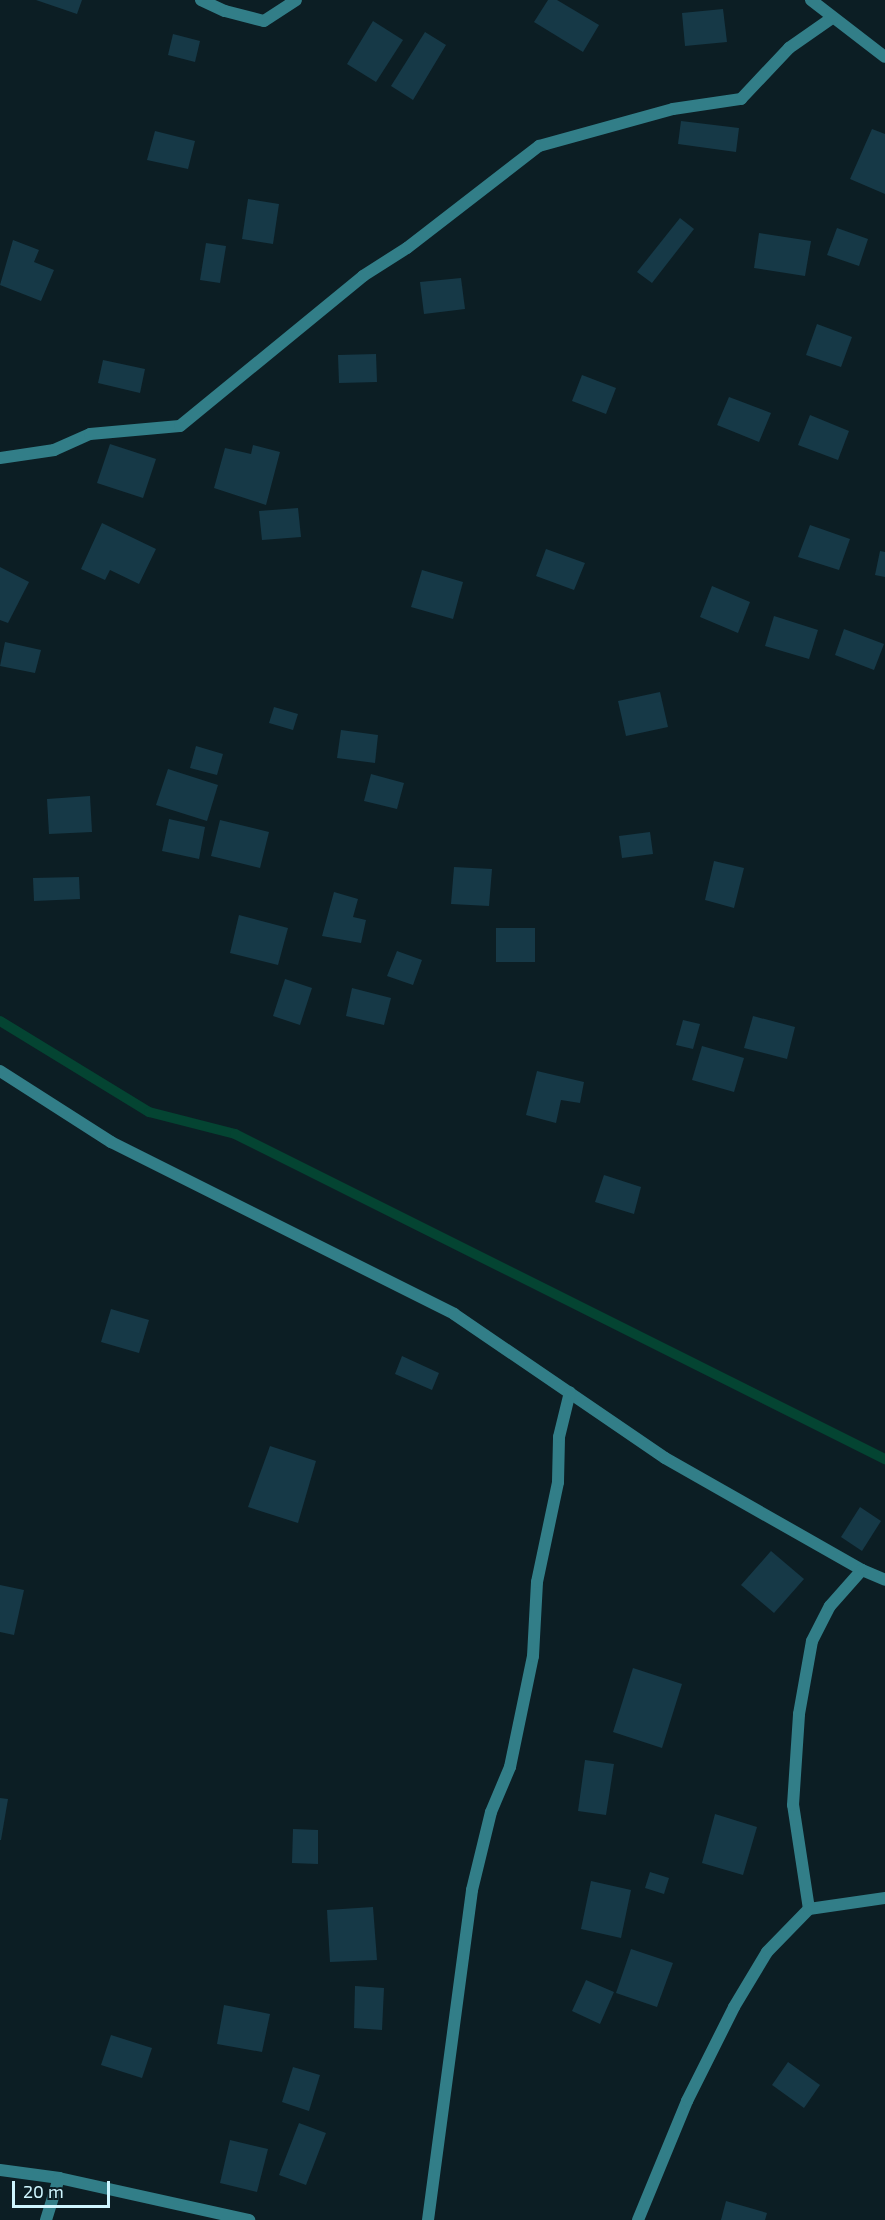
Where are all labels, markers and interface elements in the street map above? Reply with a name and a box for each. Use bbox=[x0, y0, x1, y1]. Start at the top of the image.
scale bar bbox=[15, 2169, 112, 2207]
text: 20 m bbox=[23, 2180, 64, 2202]

